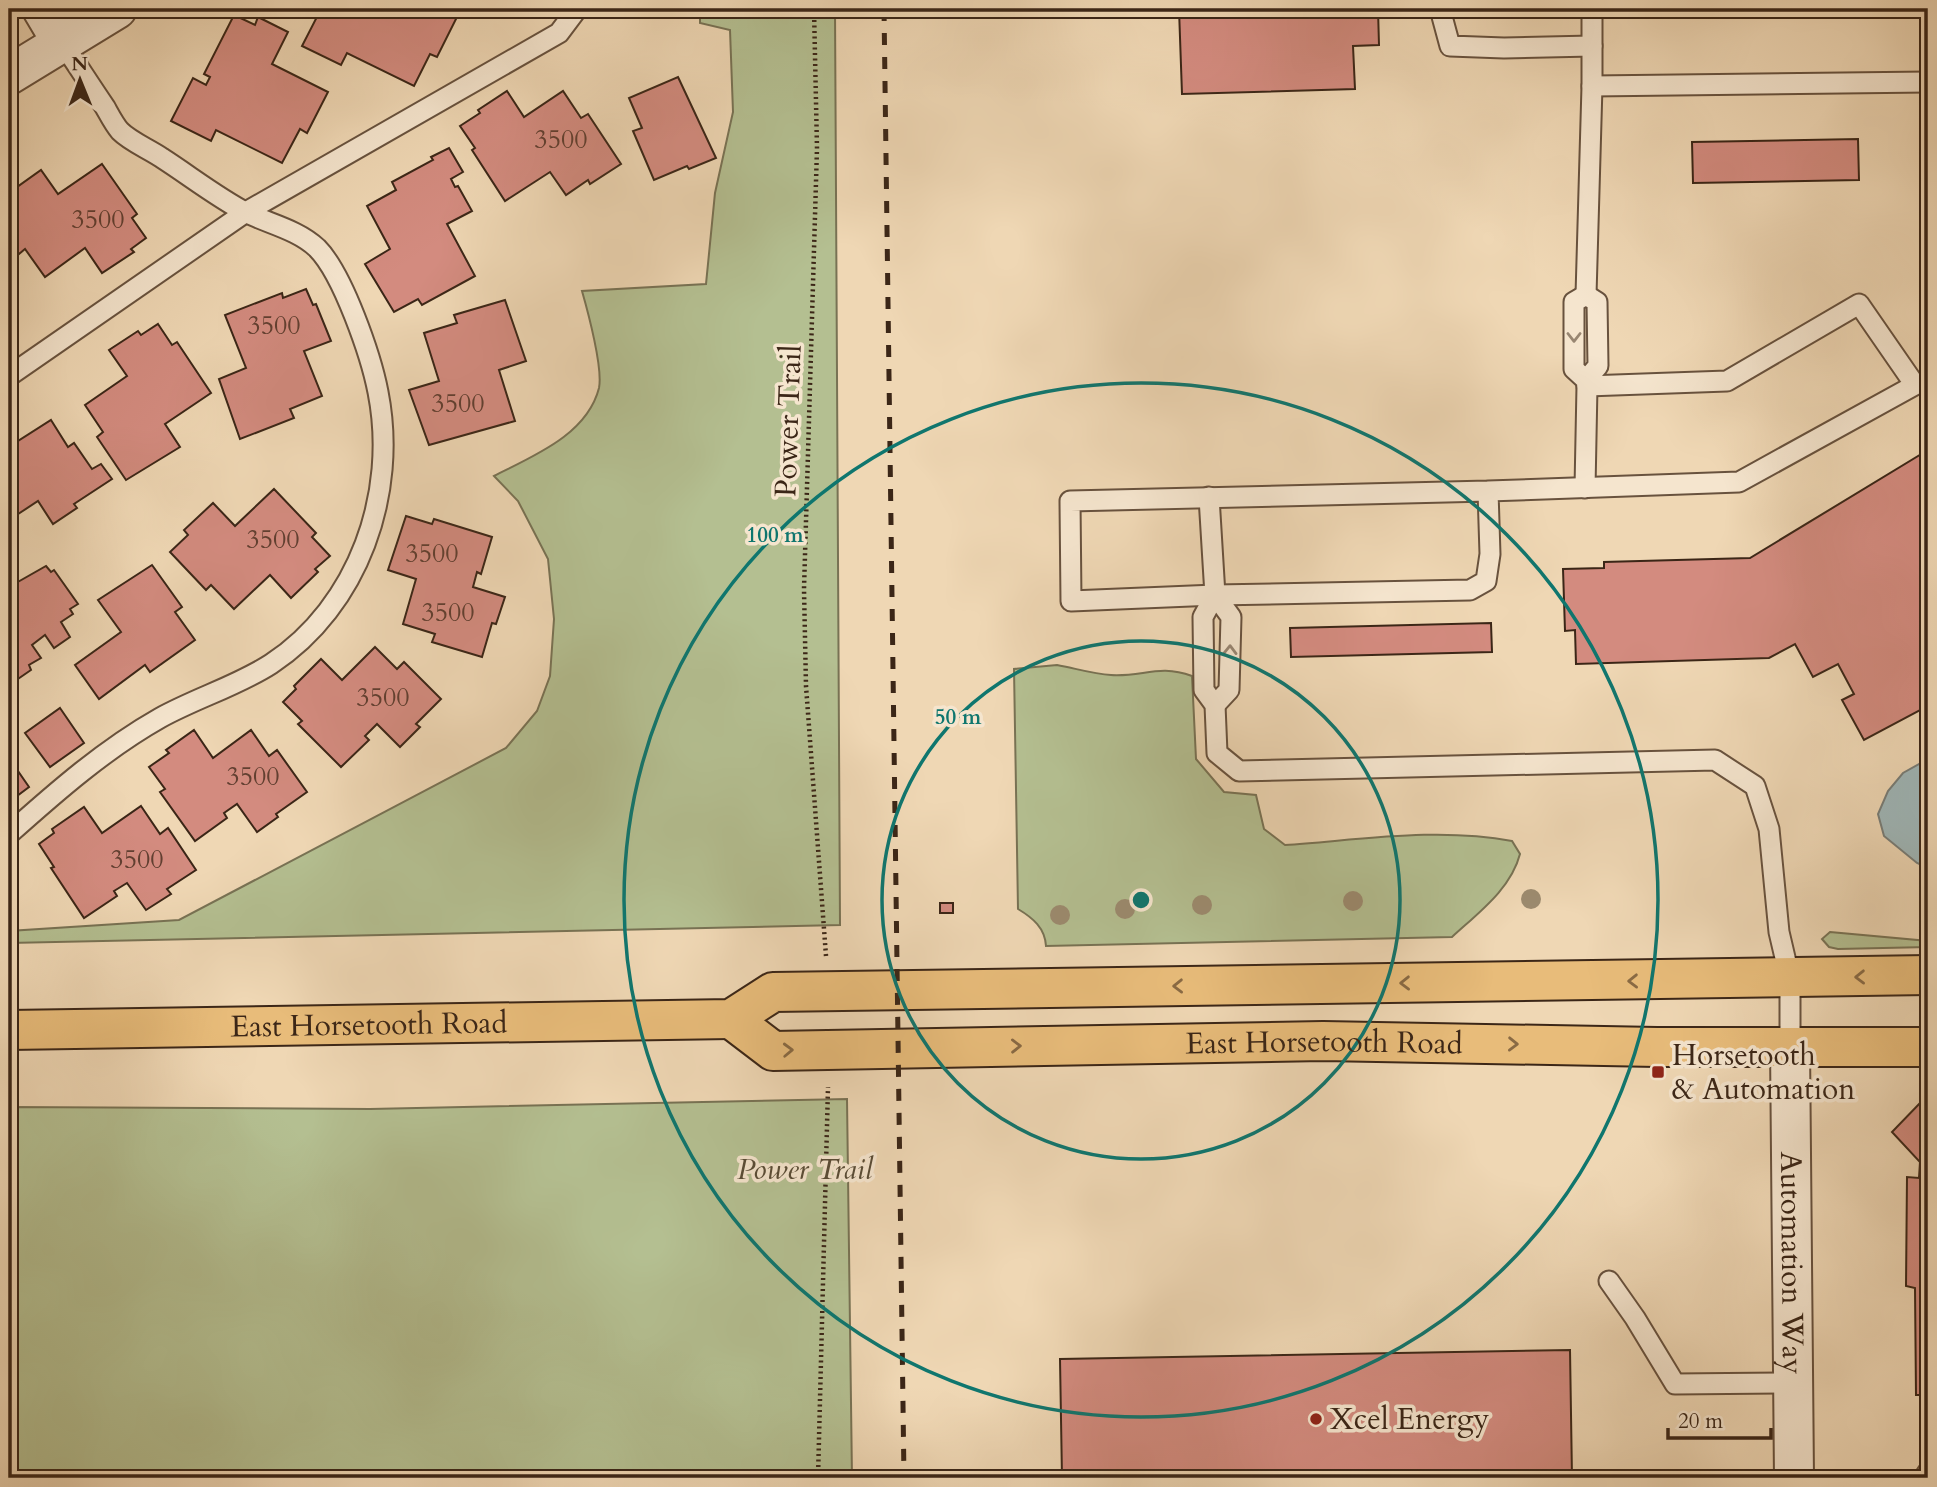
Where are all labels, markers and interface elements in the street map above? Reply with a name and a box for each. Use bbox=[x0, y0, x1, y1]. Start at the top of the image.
north arrow bbox=[46, 46, 116, 116]
text: N bbox=[71, 51, 89, 77]
house number: 3500 bbox=[534, 122, 588, 157]
house number: 3500 bbox=[71, 202, 125, 237]
house number: 3500 bbox=[247, 308, 301, 343]
one-way arrow bbox=[1566, 332, 1582, 342]
street label: Power Trail bbox=[765, 344, 812, 498]
house number: 3500 bbox=[431, 386, 485, 421]
text: 100 m bbox=[746, 521, 804, 550]
house number: 3500 bbox=[246, 522, 300, 557]
house number: 3500 bbox=[405, 536, 459, 571]
house number: 3500 bbox=[421, 595, 475, 630]
one-way arrow bbox=[1222, 644, 1237, 655]
house number: 3500 bbox=[356, 680, 410, 715]
text: 50 m bbox=[935, 703, 982, 732]
house number: 3500 bbox=[226, 759, 280, 794]
house number: 3500 bbox=[110, 842, 164, 877]
centre of rings bbox=[1129, 888, 1153, 912]
one-way arrow bbox=[1854, 969, 1865, 985]
one-way arrow bbox=[1627, 973, 1638, 988]
one-way arrow bbox=[1399, 975, 1410, 991]
one-way arrow bbox=[1172, 978, 1182, 994]
street label: East Horsetooth Road bbox=[230, 1002, 508, 1048]
street label: East Horsetooth Road bbox=[1185, 1021, 1463, 1065]
place label: Horsetooth & Automation bbox=[1672, 1035, 1855, 1110]
one-way arrow bbox=[1509, 1036, 1519, 1052]
one-way arrow bbox=[1011, 1038, 1022, 1054]
one-way arrow bbox=[783, 1043, 794, 1058]
marker: Horsetooth & Automation bbox=[1650, 1064, 1666, 1080]
park label: Power Trail bbox=[737, 1149, 874, 1190]
street label: Automation Way bbox=[1770, 1151, 1813, 1375]
scale bar bbox=[1668, 1396, 1771, 1440]
place label: Xcel Energy bbox=[1330, 1399, 1490, 1440]
text: 20 m bbox=[1678, 1407, 1723, 1436]
marker: Xcel Energy bbox=[1308, 1411, 1324, 1427]

